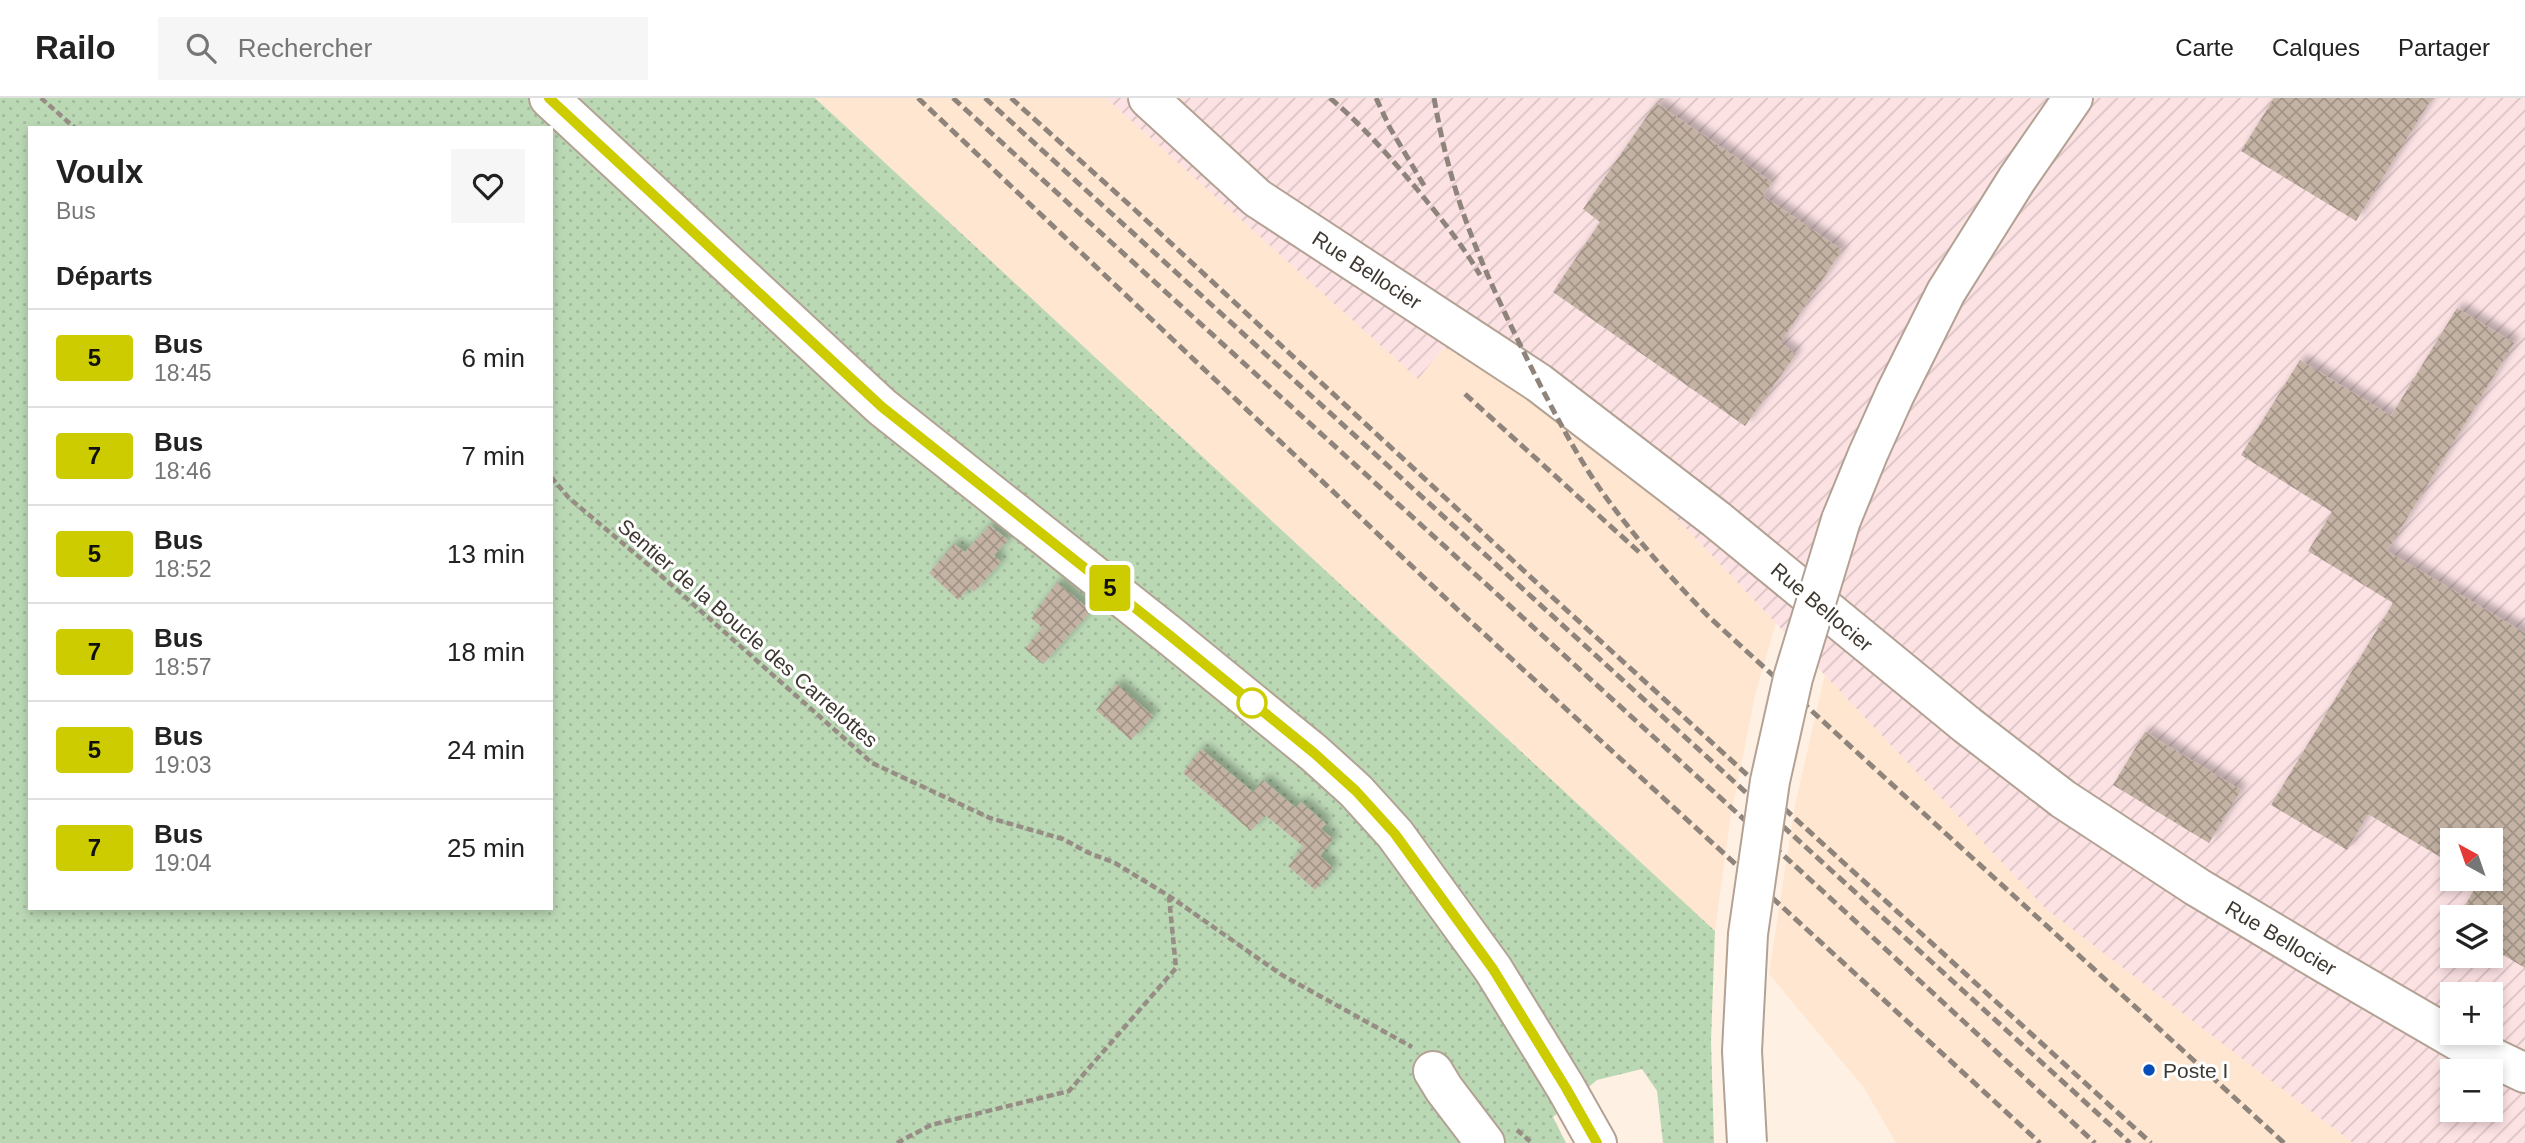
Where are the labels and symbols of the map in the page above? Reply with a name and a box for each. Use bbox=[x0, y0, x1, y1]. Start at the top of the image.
street label: Rue Bellocier bbox=[1308, 226, 1426, 314]
street label: Sentier de la Boucle des Carrelottes bbox=[614, 514, 882, 752]
street label: Rue Bellocier bbox=[1767, 558, 1877, 656]
line badge: 5 bbox=[1087, 565, 1133, 611]
unlabelled marker bbox=[1237, 688, 1267, 718]
north arrow bbox=[2440, 828, 2502, 891]
street label: Rue Bellocier bbox=[2222, 896, 2340, 980]
place label: Poste I bbox=[2163, 1059, 2228, 1082]
marker: Poste I bbox=[2141, 1062, 2157, 1078]

